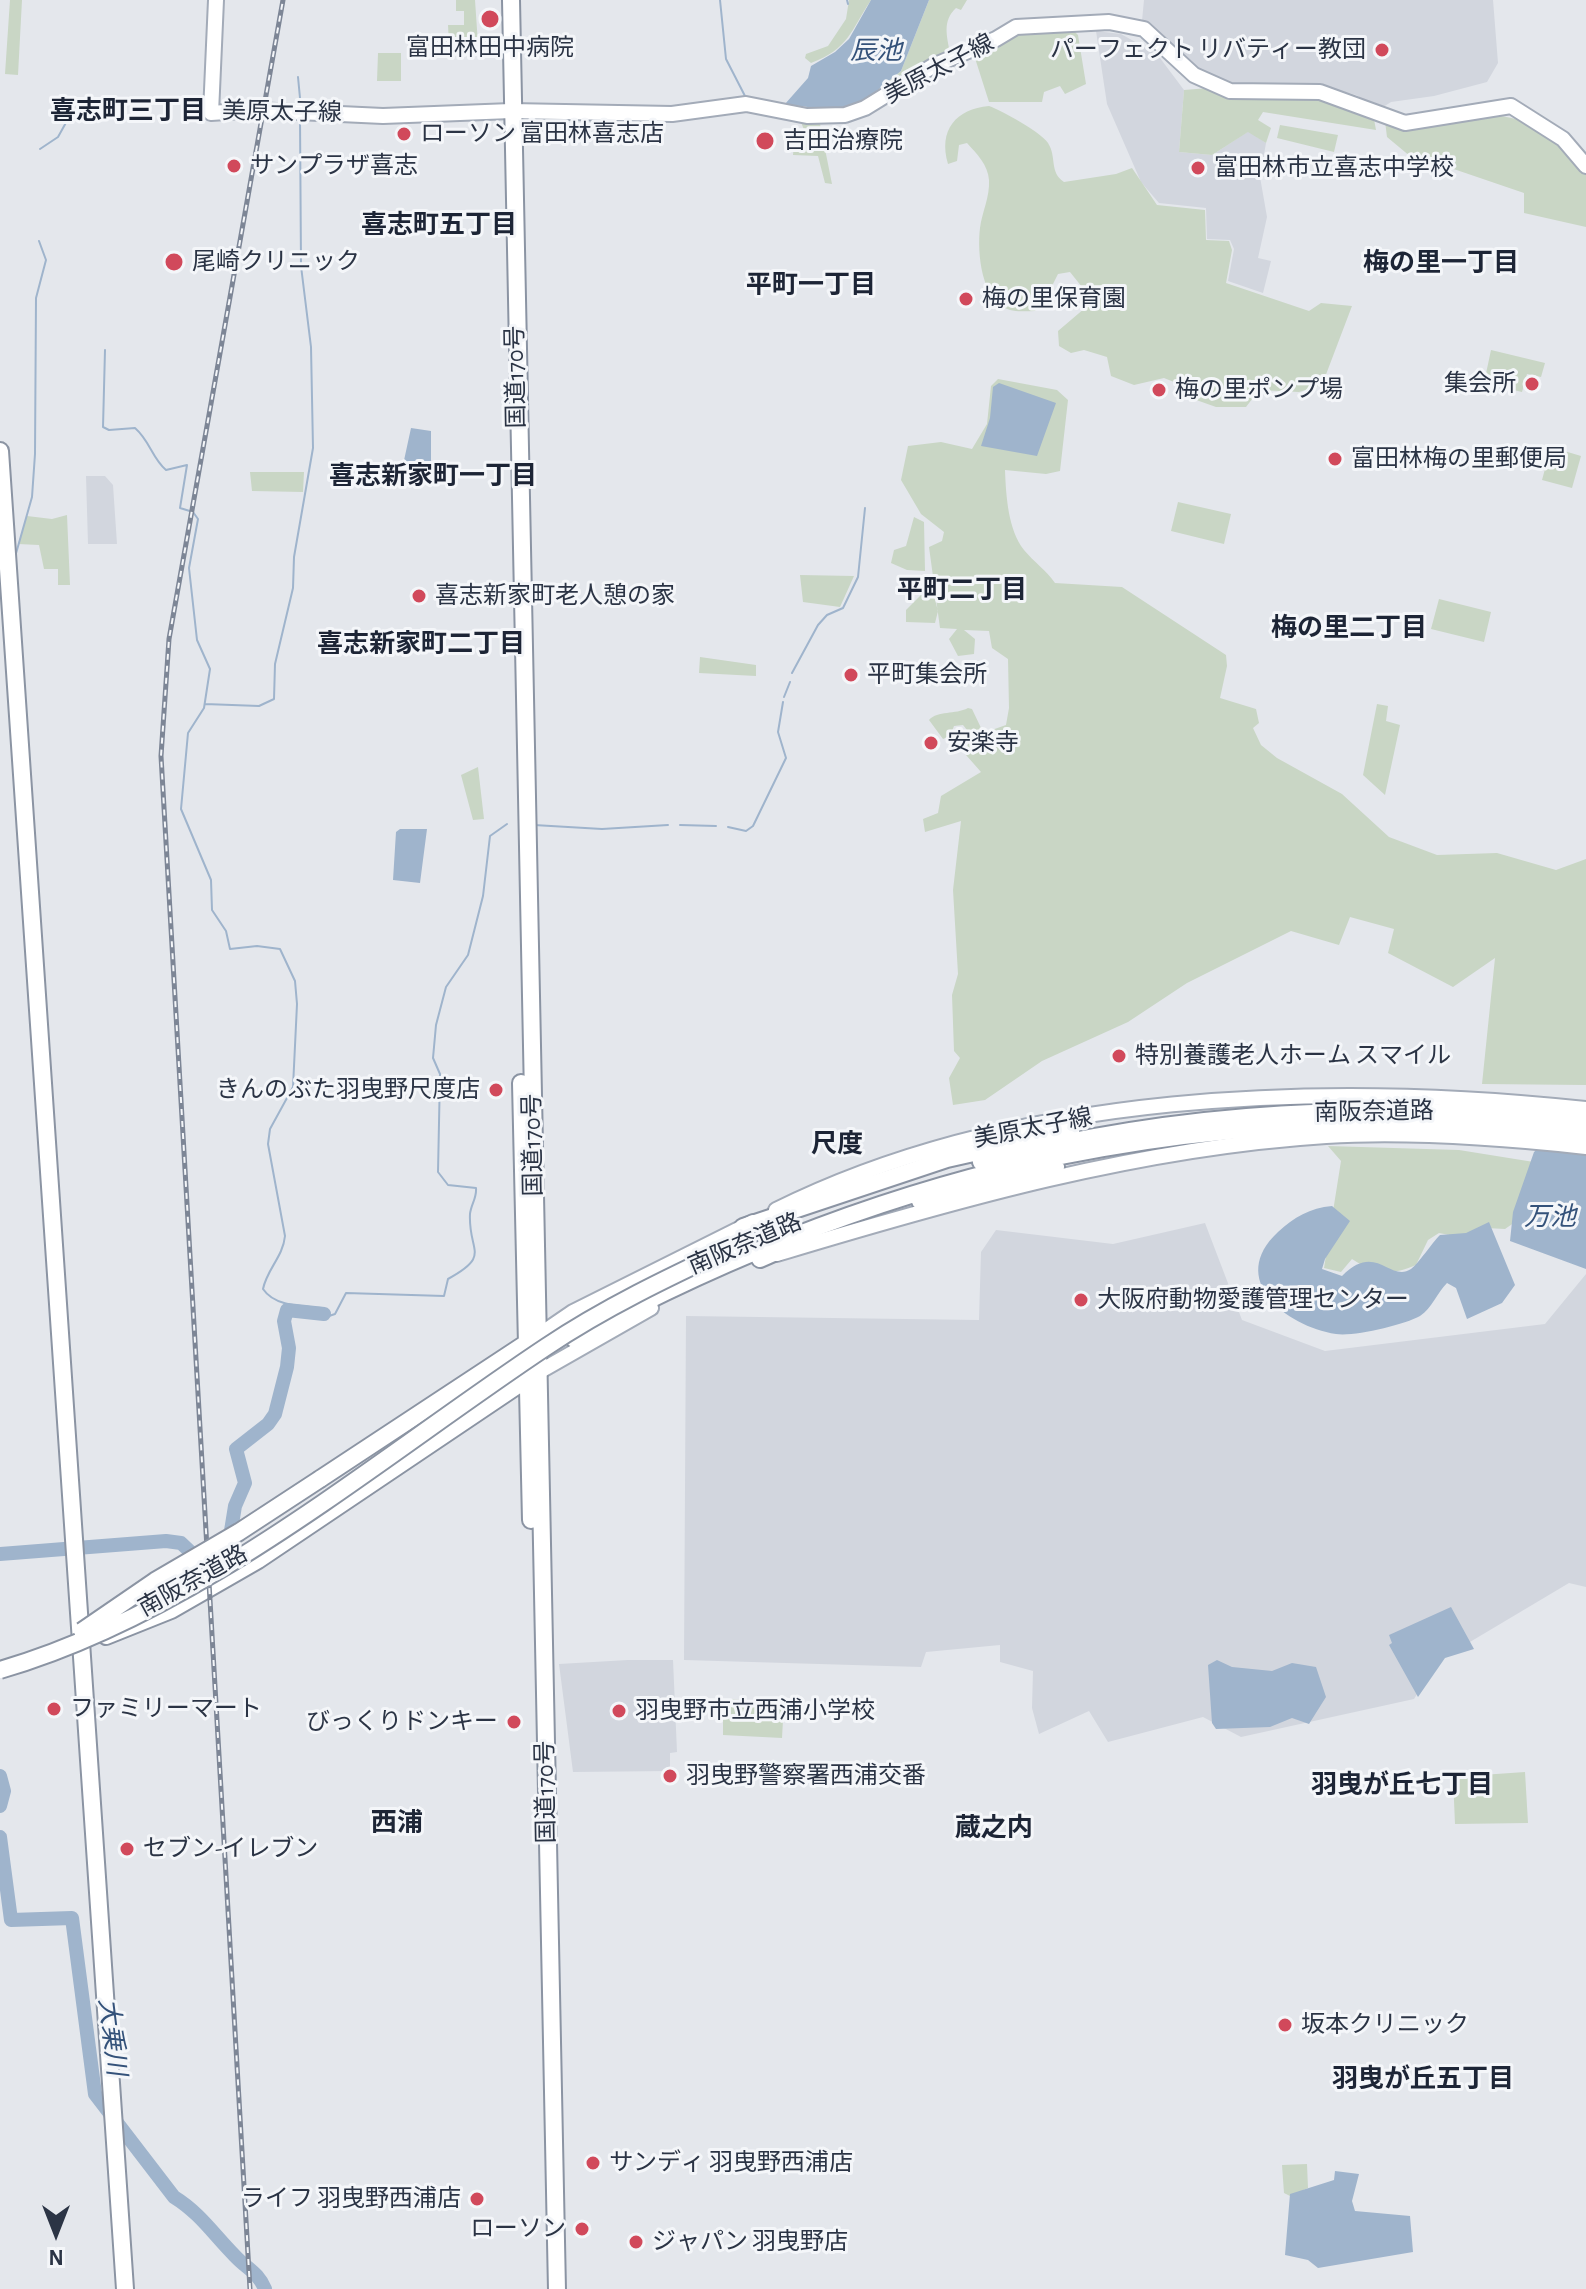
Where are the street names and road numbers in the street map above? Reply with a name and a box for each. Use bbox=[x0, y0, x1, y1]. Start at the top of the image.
street label: 美原太子線 bbox=[879, 28, 999, 110]
street label: 美原太子線 bbox=[222, 97, 342, 127]
street label: 国道170号 bbox=[501, 325, 531, 429]
street label: 国道170号 bbox=[518, 1093, 548, 1197]
street label: 南阪奈道路 bbox=[1314, 1097, 1434, 1127]
street label: 美原太子線 bbox=[971, 1102, 1095, 1154]
street label: 南阪奈道路 bbox=[684, 1207, 806, 1281]
street label: 南阪奈道路 bbox=[134, 1539, 252, 1623]
street label: 国道170号 bbox=[531, 1740, 561, 1844]

